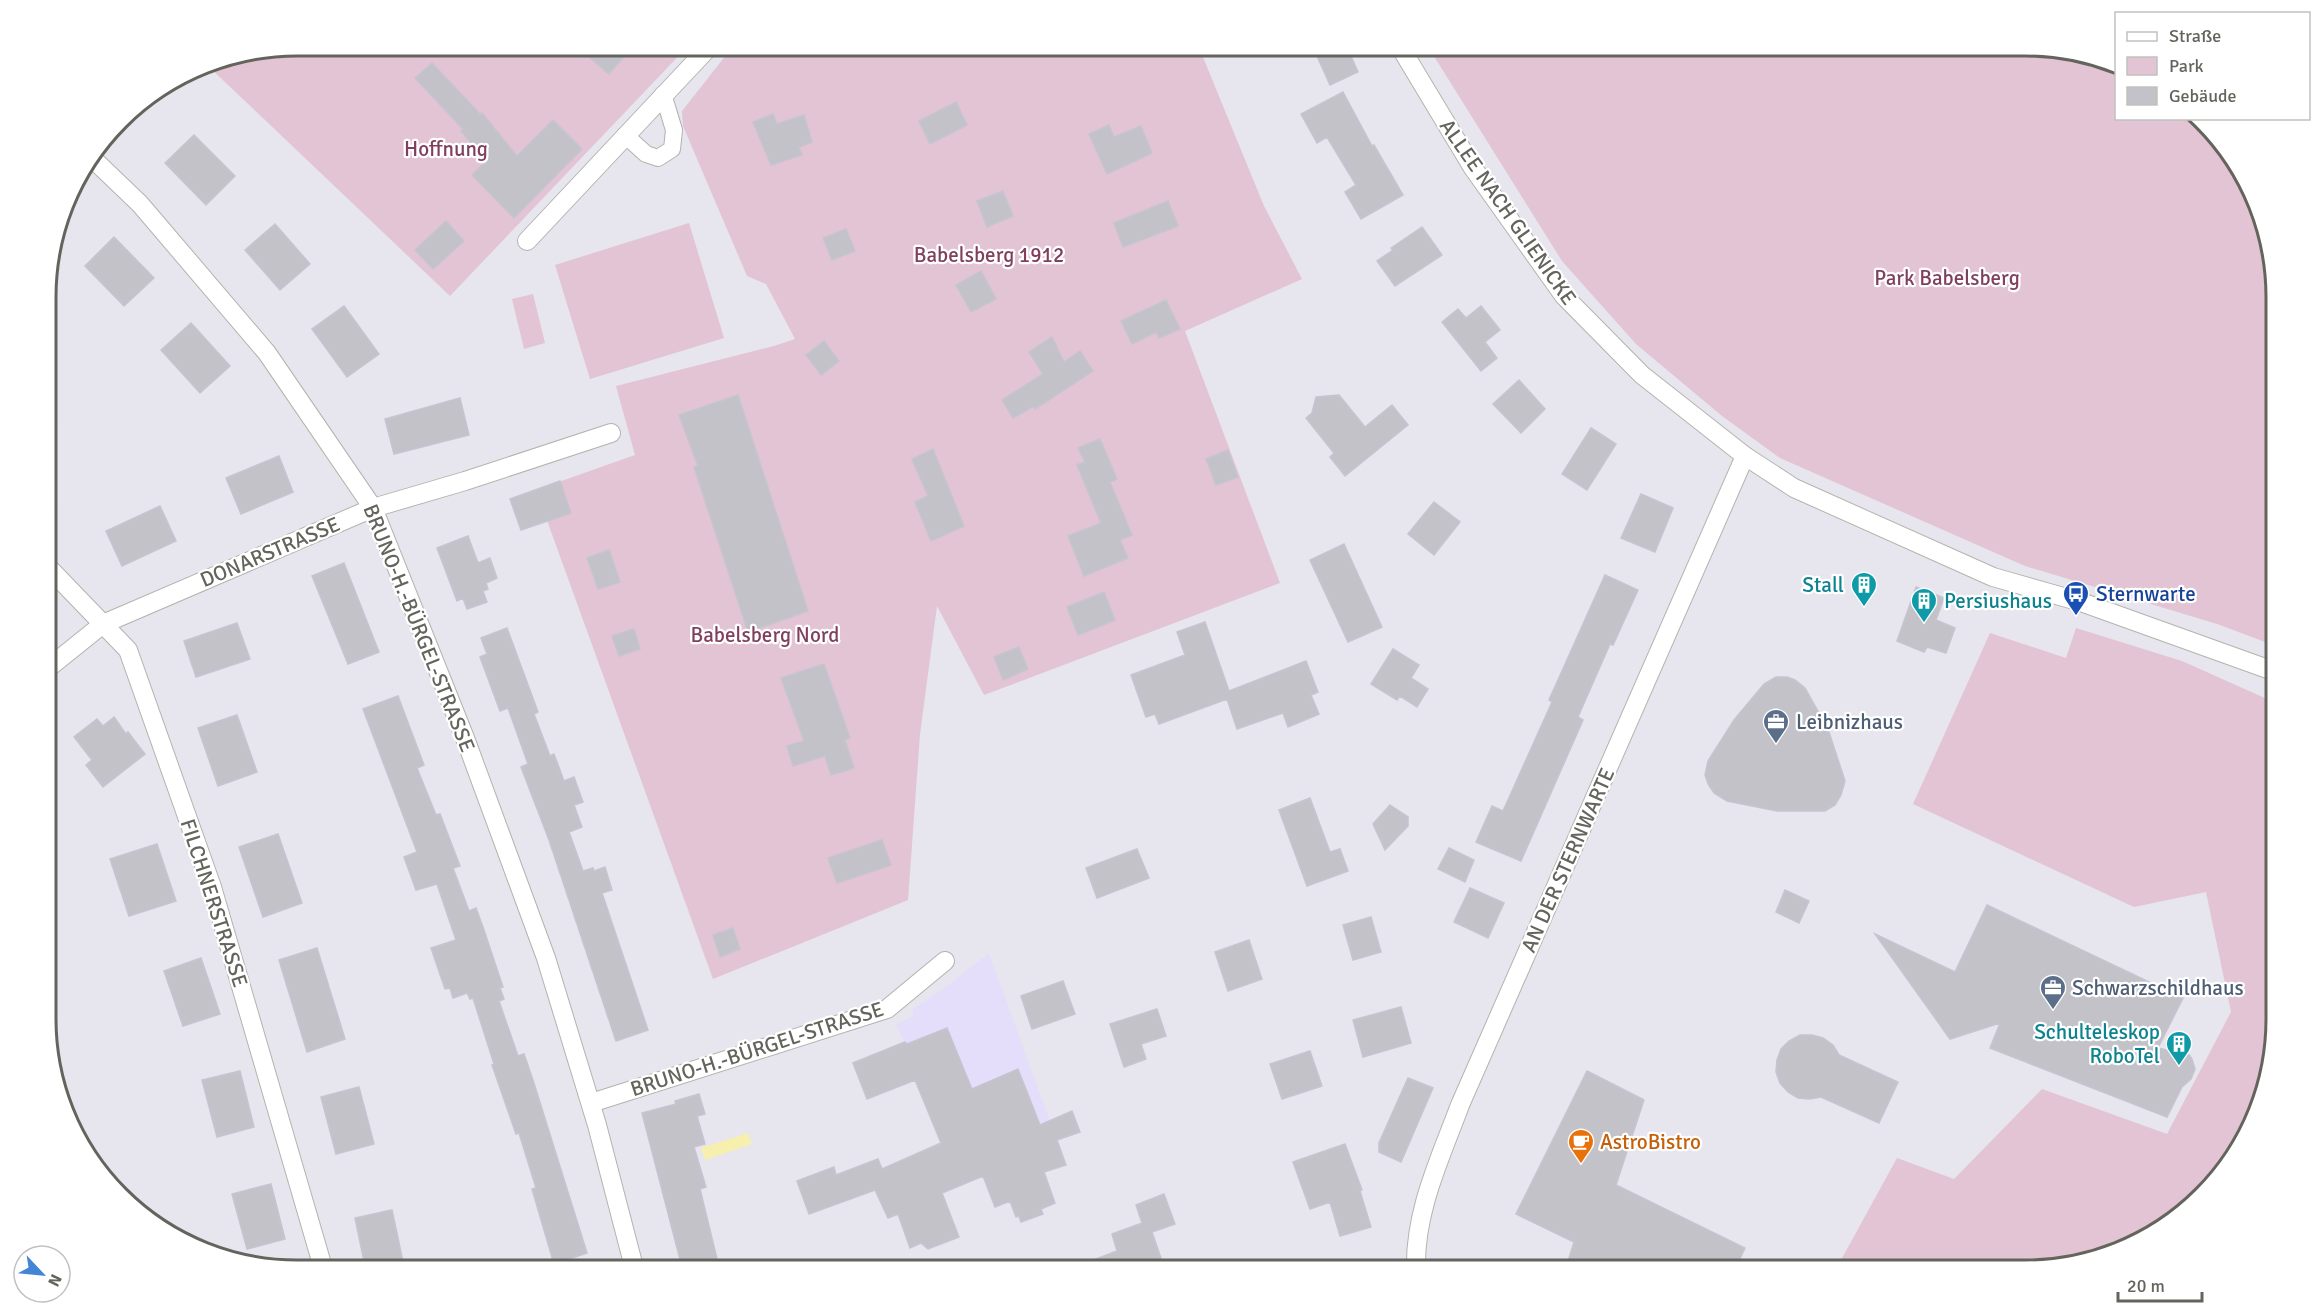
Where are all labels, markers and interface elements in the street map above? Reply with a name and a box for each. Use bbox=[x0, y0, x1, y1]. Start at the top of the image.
legend bbox=[2115, 12, 2310, 120]
text: Straße bbox=[2169, 25, 2221, 47]
text: Park bbox=[2169, 55, 2204, 77]
text: Gebäude bbox=[2169, 85, 2237, 107]
street label: ALLEE NACH GLIENICKE bbox=[1434, 114, 1582, 310]
park label: Hoffnung bbox=[404, 136, 488, 162]
park label: Babelsberg 1912 bbox=[914, 242, 1064, 268]
park label: Park Babelsberg bbox=[1874, 265, 2020, 291]
street label: BRUNO-H.-BÜRGEL-STRASSE bbox=[357, 500, 481, 756]
street label: DONARSTRASSE bbox=[196, 511, 344, 593]
building icon: Stall bbox=[1849, 570, 1879, 608]
place label: Stall bbox=[1802, 572, 1844, 598]
bus stop icon: Sternwarte bbox=[2061, 579, 2091, 617]
place label: Sternwarte bbox=[2096, 581, 2196, 607]
building icon: Persiushaus bbox=[1909, 586, 1939, 624]
place label: Persiushaus bbox=[1944, 588, 2052, 614]
park label: Babelsberg Nord bbox=[691, 622, 839, 648]
office icon: Leibnizhaus bbox=[1761, 707, 1791, 745]
place label: Leibnizhaus bbox=[1796, 709, 1903, 735]
street label: AN DER STERNWARTE bbox=[1516, 764, 1620, 956]
street label: FILCHNERSTRASSE bbox=[175, 816, 253, 990]
office icon: Schwarzschildhaus bbox=[2038, 973, 2068, 1011]
place label: Schwarzschildhaus bbox=[2072, 975, 2244, 1001]
street label: BRUNO-H.-BÜRGEL-STRASSE bbox=[627, 996, 887, 1102]
place label: Schulteleskop RoboTel bbox=[2034, 1019, 2160, 1069]
building icon: Schulteleskop RoboTel bbox=[2164, 1029, 2194, 1067]
cafe icon: AstroBistro bbox=[1566, 1127, 1596, 1165]
place label: AstroBistro bbox=[1600, 1129, 1701, 1155]
north arrow bbox=[12, 1244, 72, 1304]
scale bar bbox=[2118, 1265, 2202, 1303]
text: N bbox=[43, 1271, 66, 1290]
text: 20 m bbox=[2127, 1275, 2165, 1297]

